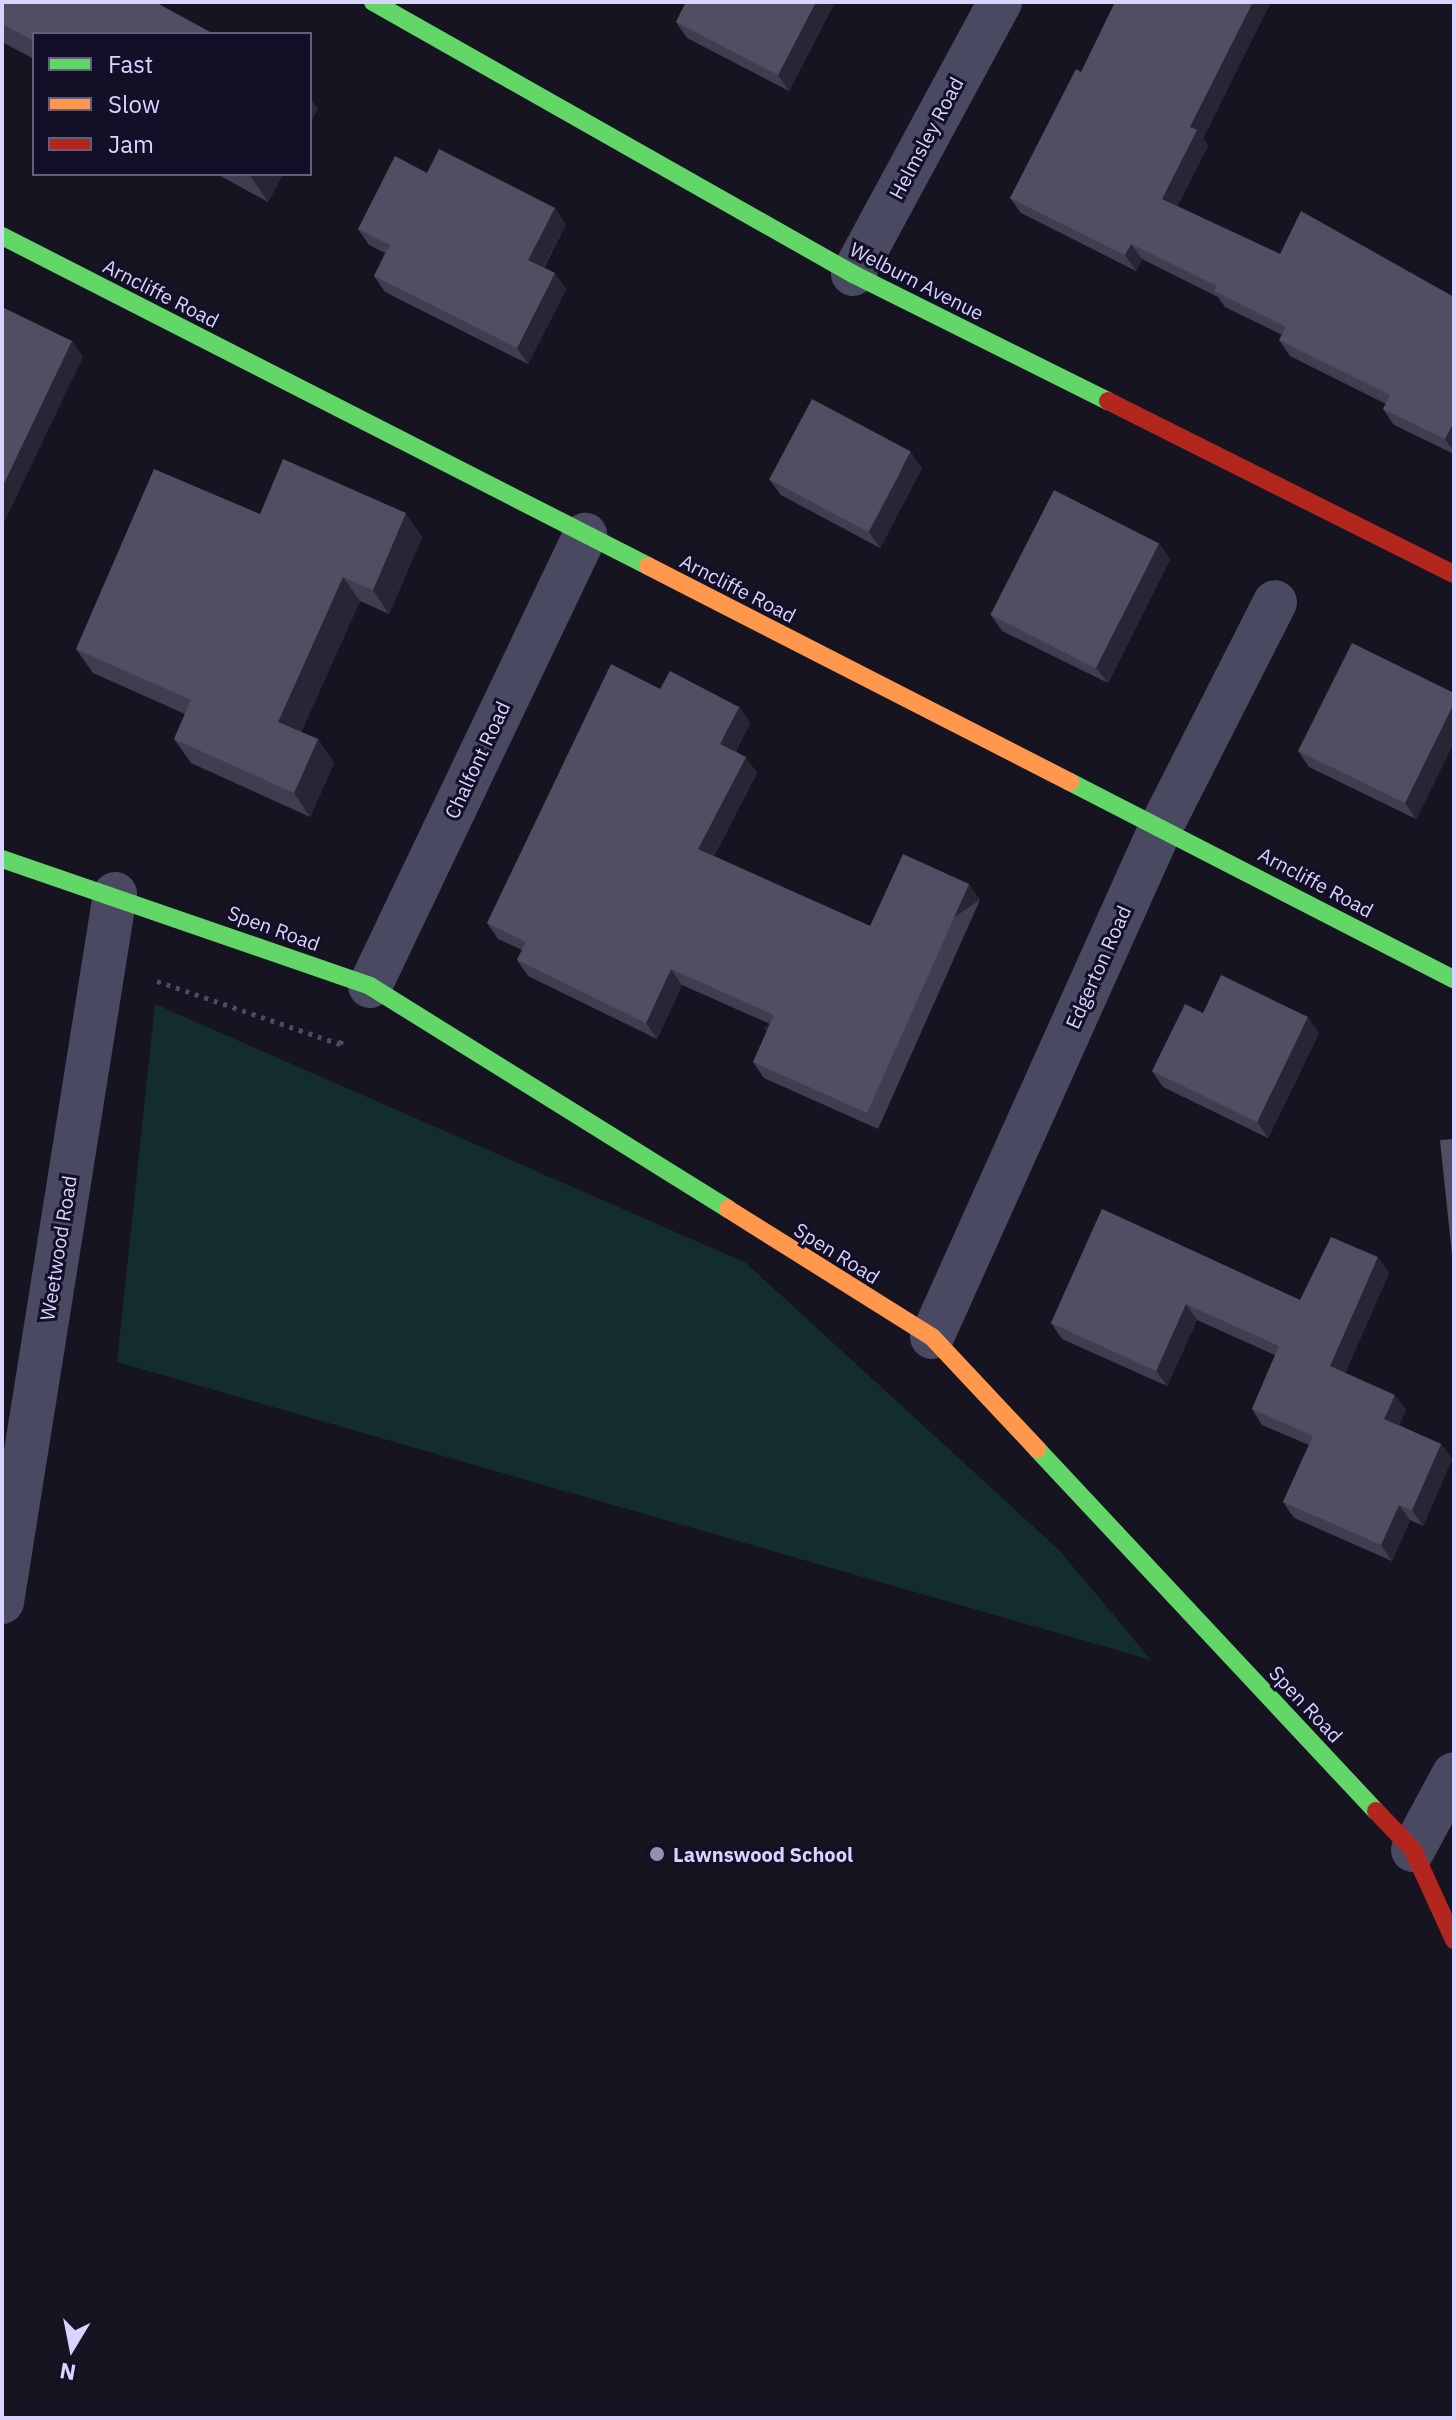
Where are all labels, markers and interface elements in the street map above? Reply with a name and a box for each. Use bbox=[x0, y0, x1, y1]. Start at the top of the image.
legend bbox=[32, 32, 312, 176]
text: Fast bbox=[108, 48, 153, 80]
street label: Helmsley Road bbox=[884, 73, 968, 203]
text: Slow bbox=[108, 88, 160, 120]
text: Jam bbox=[108, 128, 154, 160]
street label: Welburn Avenue bbox=[846, 237, 988, 325]
street label: Arncliffe Road bbox=[99, 254, 223, 332]
street label: Arncliffe Road bbox=[676, 549, 800, 627]
street label: Chalfont Road bbox=[439, 698, 515, 822]
street label: Arncliffe Road bbox=[1254, 842, 1378, 922]
street label: Spen Road bbox=[225, 900, 323, 956]
street label: Edgerton Road bbox=[1060, 902, 1136, 1032]
street label: Weetwood Road bbox=[35, 1174, 81, 1322]
street label: Spen Road bbox=[790, 1217, 884, 1289]
street label: Spen Road bbox=[1264, 1661, 1348, 1747]
place label: Lawnswood School bbox=[673, 1842, 853, 1866]
marker: Lawnswood School bbox=[648, 1845, 666, 1863]
north arrow bbox=[32, 2308, 112, 2388]
text: N bbox=[57, 2356, 78, 2388]

